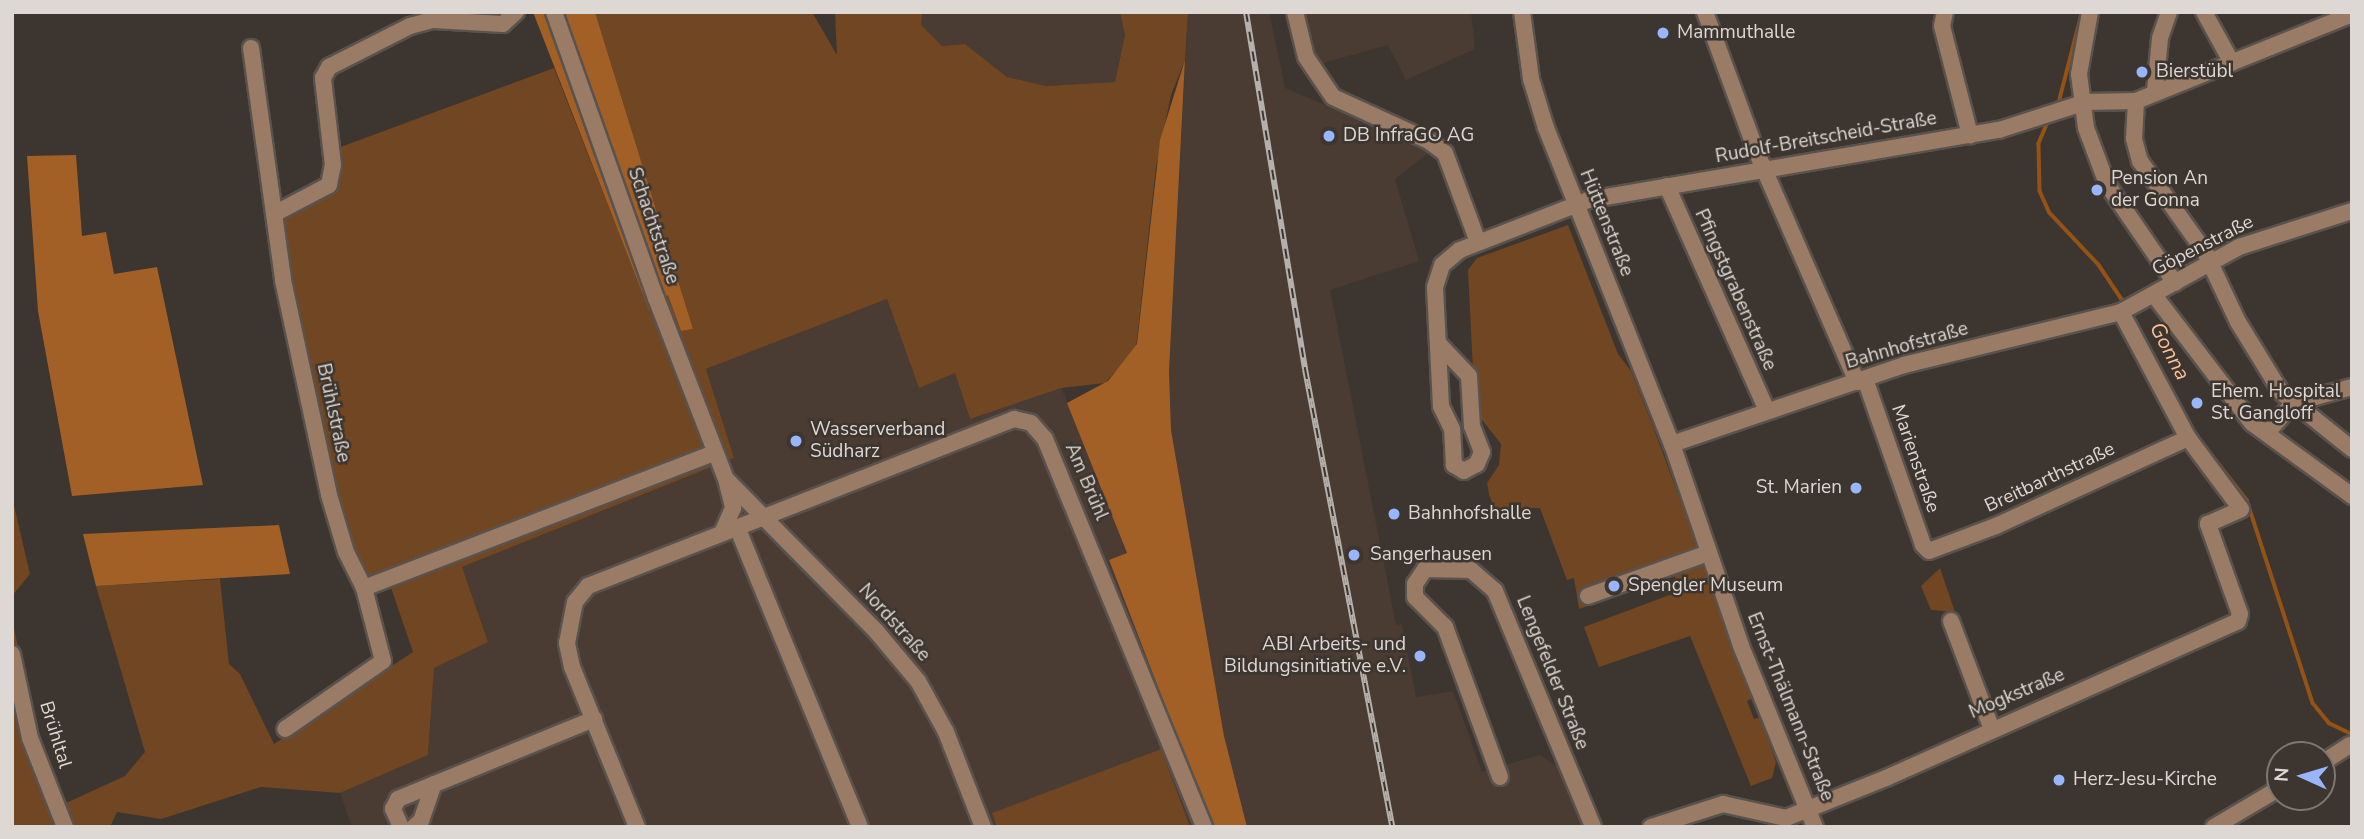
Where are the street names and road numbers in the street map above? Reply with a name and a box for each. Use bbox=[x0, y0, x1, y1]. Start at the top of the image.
street label: Rudolf-Breitscheid-Straße bbox=[1714, 107, 1938, 169]
street label: Schachtstraße bbox=[622, 165, 684, 287]
street label: Hüttenstraße bbox=[1574, 166, 1638, 280]
street label: Pfingstgrabenstraße bbox=[1689, 206, 1781, 374]
street label: Göpenstraße bbox=[2149, 211, 2257, 281]
street label: Bahnhofstraße bbox=[1843, 318, 1971, 374]
street label: Brühlstraße bbox=[311, 361, 355, 465]
street label: Marienstraße bbox=[1886, 402, 1944, 516]
street label: Breitbarthstraße bbox=[1981, 438, 2119, 518]
street label: Am Brühl bbox=[1060, 440, 1112, 524]
street label: Nordstraße bbox=[853, 579, 935, 667]
street label: Lengefelder Straße bbox=[1511, 593, 1593, 753]
street label: Ernst-Thälmann-Straße bbox=[1742, 609, 1838, 805]
street label: Mogkstraße bbox=[1966, 664, 2068, 724]
street label: Brühltal bbox=[34, 699, 76, 771]

